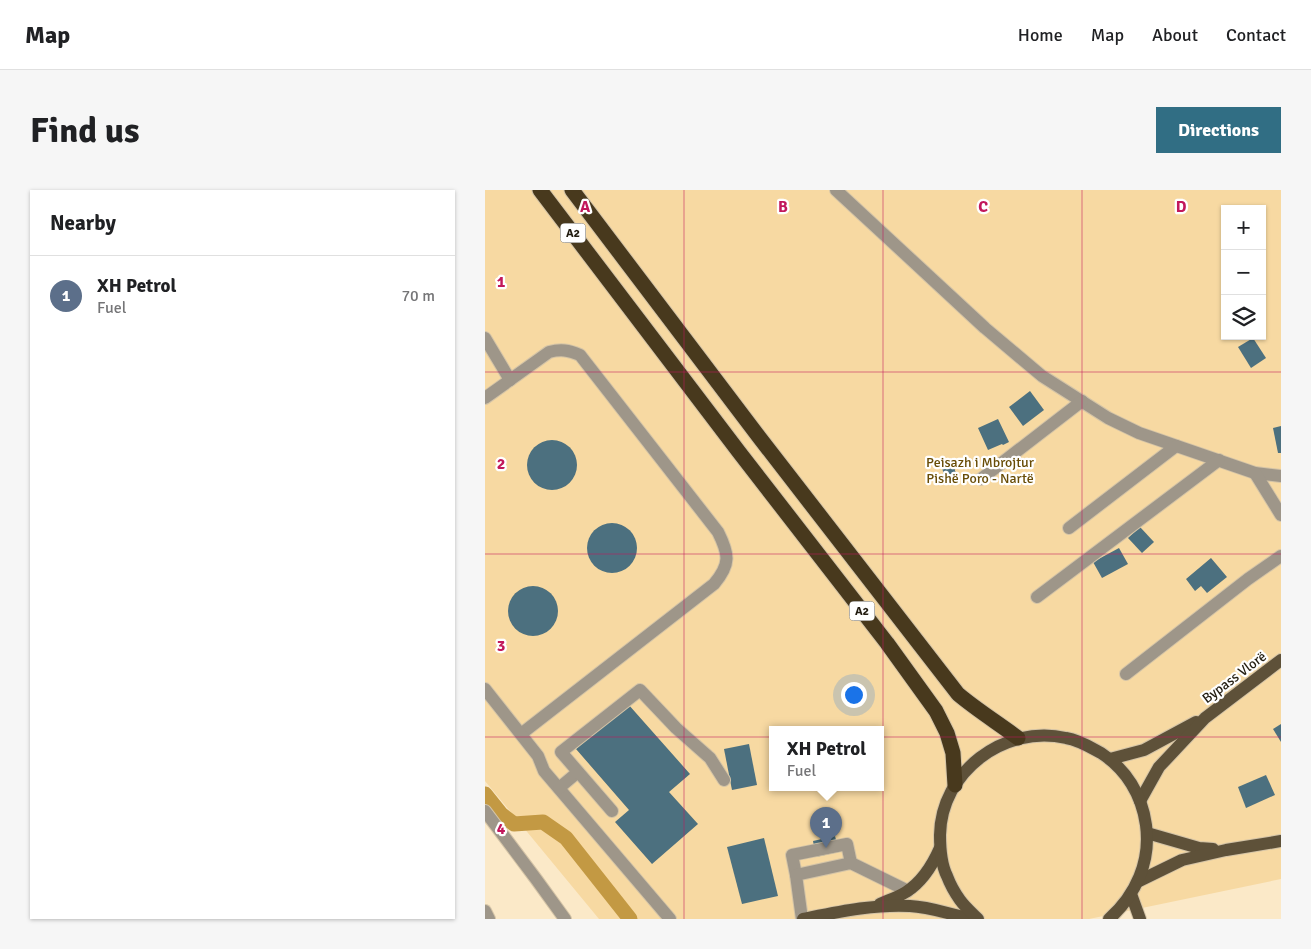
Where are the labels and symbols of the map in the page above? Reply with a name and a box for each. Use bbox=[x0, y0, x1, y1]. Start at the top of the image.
text: A bbox=[580, 197, 591, 217]
text: B bbox=[778, 197, 788, 217]
text: C bbox=[978, 197, 988, 217]
text: D bbox=[1176, 197, 1187, 217]
road number: A2 bbox=[561, 224, 585, 242]
text: 1 bbox=[497, 272, 506, 292]
text: 2 bbox=[497, 454, 505, 474]
park label: Peisazh i Mbrojtur Pishë Poro - Nartë bbox=[926, 454, 1035, 487]
road number: A2 bbox=[849, 602, 875, 621]
text: 3 bbox=[497, 636, 505, 656]
street label: Bypass Vlorë bbox=[1199, 648, 1270, 707]
your location bbox=[841, 682, 867, 708]
pin: 1 bbox=[810, 807, 842, 848]
text: 4 bbox=[497, 819, 506, 839]

